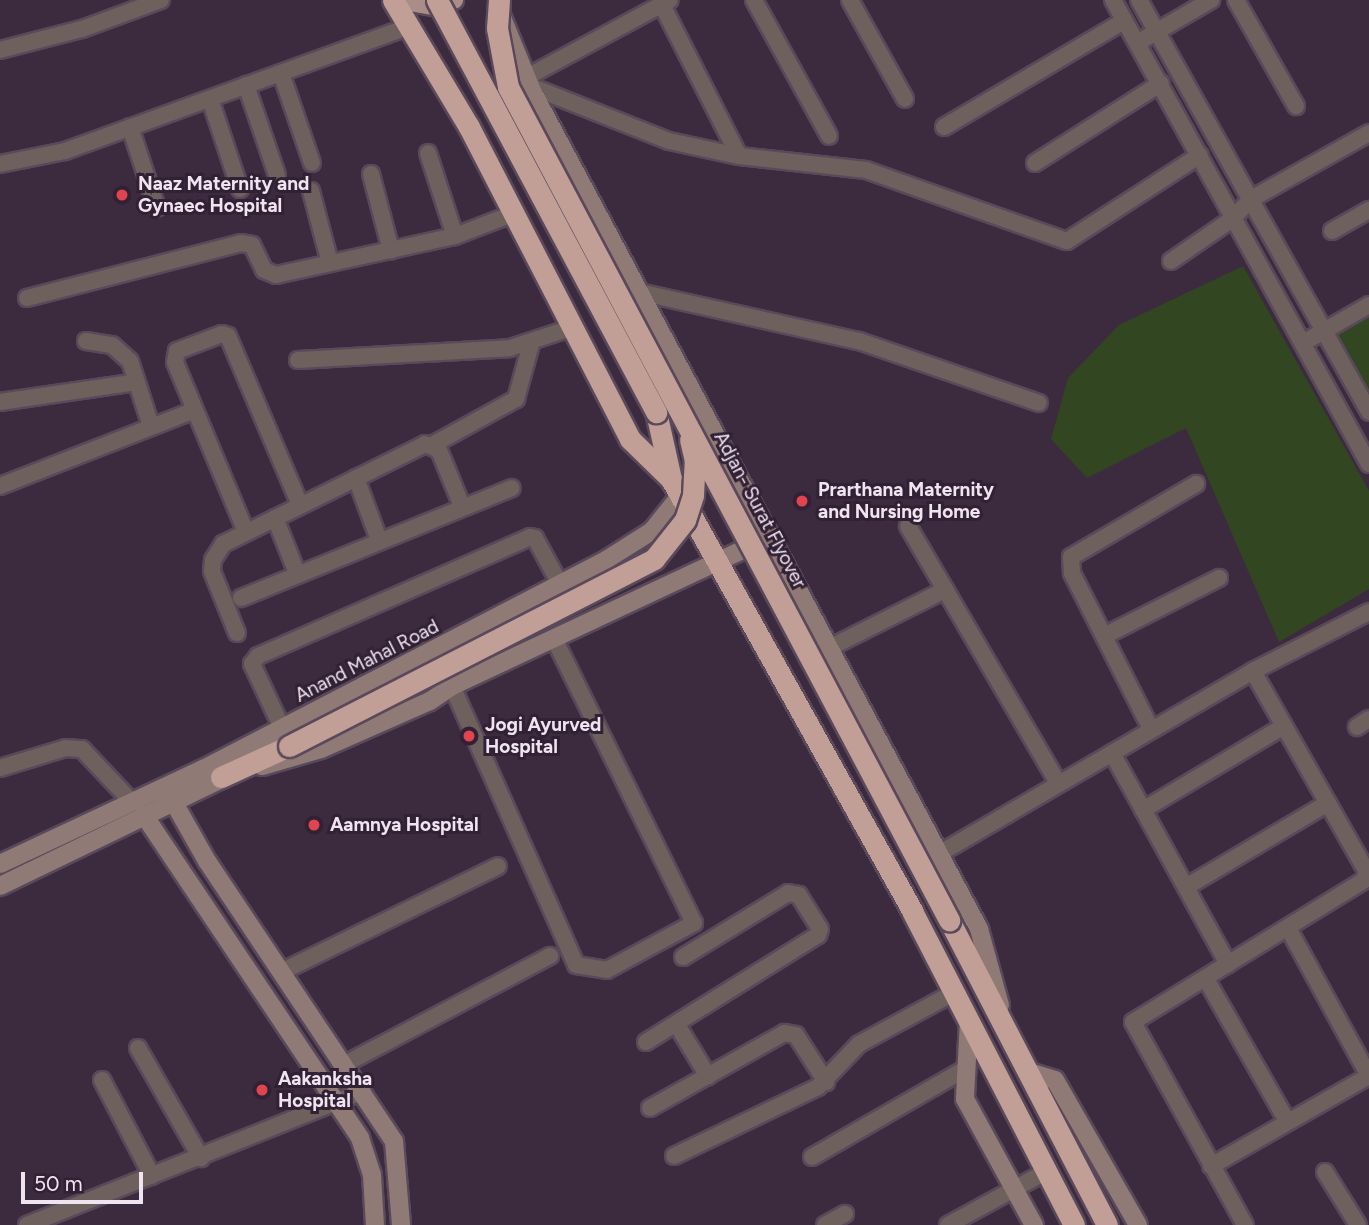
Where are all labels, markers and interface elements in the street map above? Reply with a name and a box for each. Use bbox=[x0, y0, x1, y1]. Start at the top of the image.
place label: Naaz Maternity and Gynaec Hospital bbox=[138, 173, 309, 217]
marker: Naaz Maternity and Gynaec Hospital bbox=[112, 185, 132, 205]
street label: Adjan- Surat Flyover bbox=[709, 428, 811, 592]
place label: Prarthana Maternity and Nursing Home bbox=[818, 479, 994, 523]
marker: Prarthana Maternity and Nursing Home bbox=[792, 491, 812, 511]
street label: Anand Mahal Road bbox=[291, 615, 443, 707]
place label: Jogi Ayurved Hospital bbox=[485, 714, 601, 758]
marker: Jogi Ayurved Hospital bbox=[459, 726, 479, 746]
place label: Aamnya Hospital bbox=[330, 814, 479, 836]
marker: Aamnya Hospital bbox=[304, 815, 324, 835]
place label: Aakanksha Hospital bbox=[278, 1068, 372, 1112]
marker: Aakanksha Hospital bbox=[252, 1080, 272, 1100]
scale bar bbox=[24, 1158, 147, 1202]
text: 50 m bbox=[34, 1171, 83, 1196]

